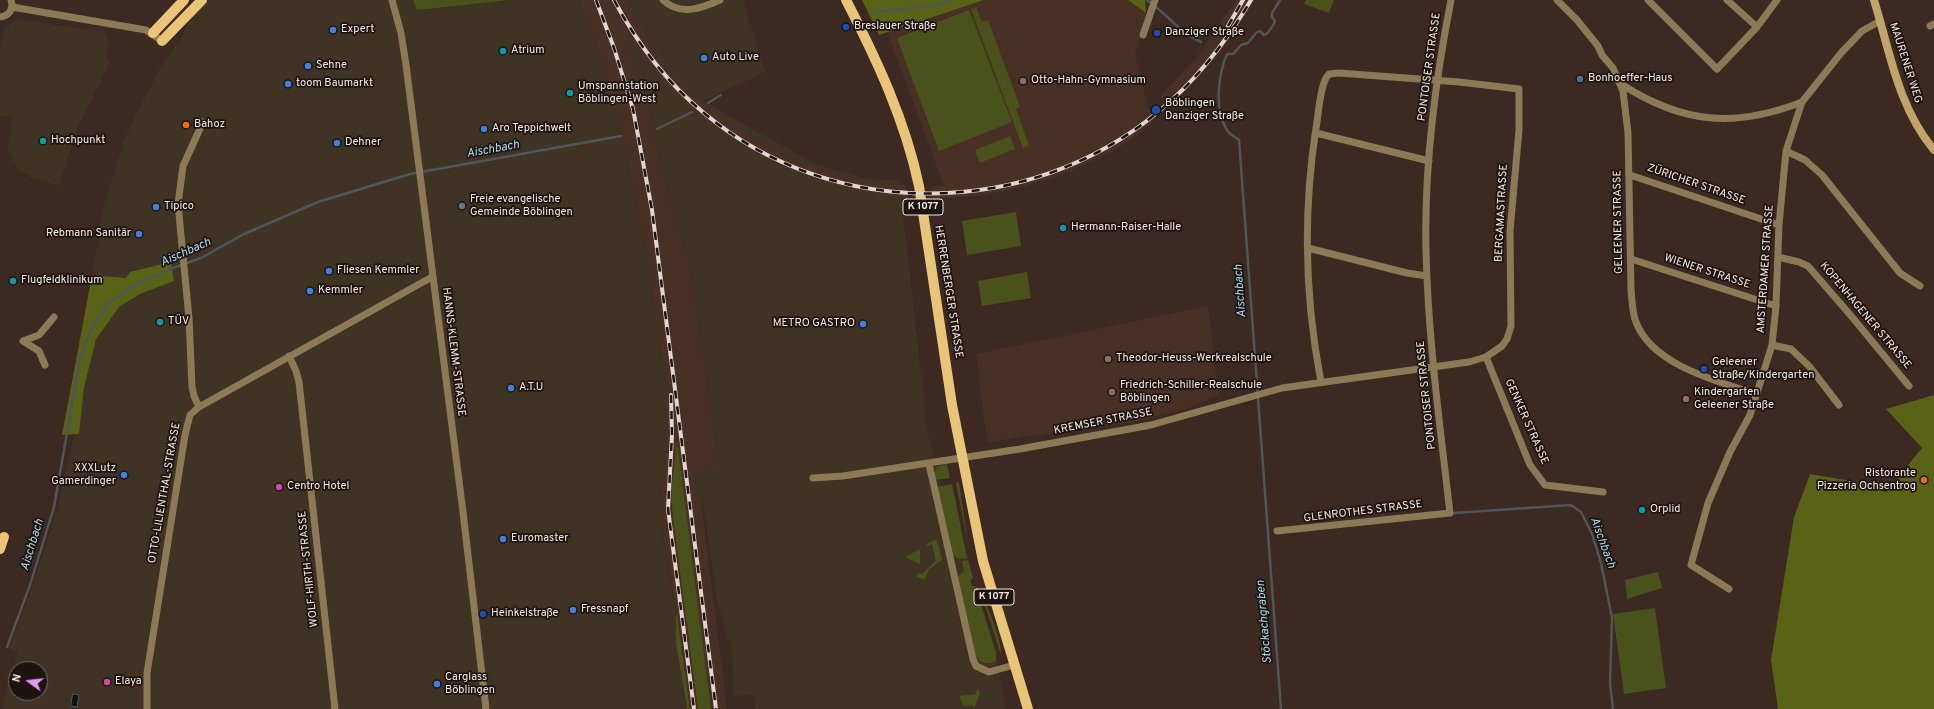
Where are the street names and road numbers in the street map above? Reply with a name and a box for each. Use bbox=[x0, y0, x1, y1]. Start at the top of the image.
street label: PONTOISER STRASSE bbox=[1416, 12, 1444, 122]
street label: MAURENER WEG bbox=[1886, 21, 1924, 105]
street label: ZÜRICHER STRASSE bbox=[1645, 162, 1747, 208]
street label: BERGAMASTRASSE bbox=[1493, 164, 1511, 262]
street label: GELEENER STRASSE bbox=[1611, 170, 1627, 274]
road number: K 1077 bbox=[903, 199, 943, 215]
street label: AMSTERDAMER STRASSE bbox=[1755, 204, 1777, 334]
street label: HERRENBERGER STRASSE bbox=[931, 224, 965, 360]
street label: WIENER STRASSE bbox=[1662, 252, 1752, 292]
street label: KOPENHAGENER STRASSE bbox=[1816, 260, 1914, 372]
street label: HANNS-KLEMM-STRASSE bbox=[439, 287, 467, 417]
street label: PONTOISER STRASSE bbox=[1415, 340, 1439, 450]
street label: GENKER STRASSE bbox=[1501, 377, 1551, 467]
street label: KREMSER STRASSE bbox=[1053, 406, 1153, 438]
street label: OTTO-LILIENTHAL-STRASSE bbox=[146, 421, 184, 565]
street label: GLENROTHES STRASSE bbox=[1303, 498, 1423, 526]
street label: WOLF-HIRTH-STRASSE bbox=[296, 510, 322, 628]
road number: K 1077 bbox=[974, 589, 1014, 605]

